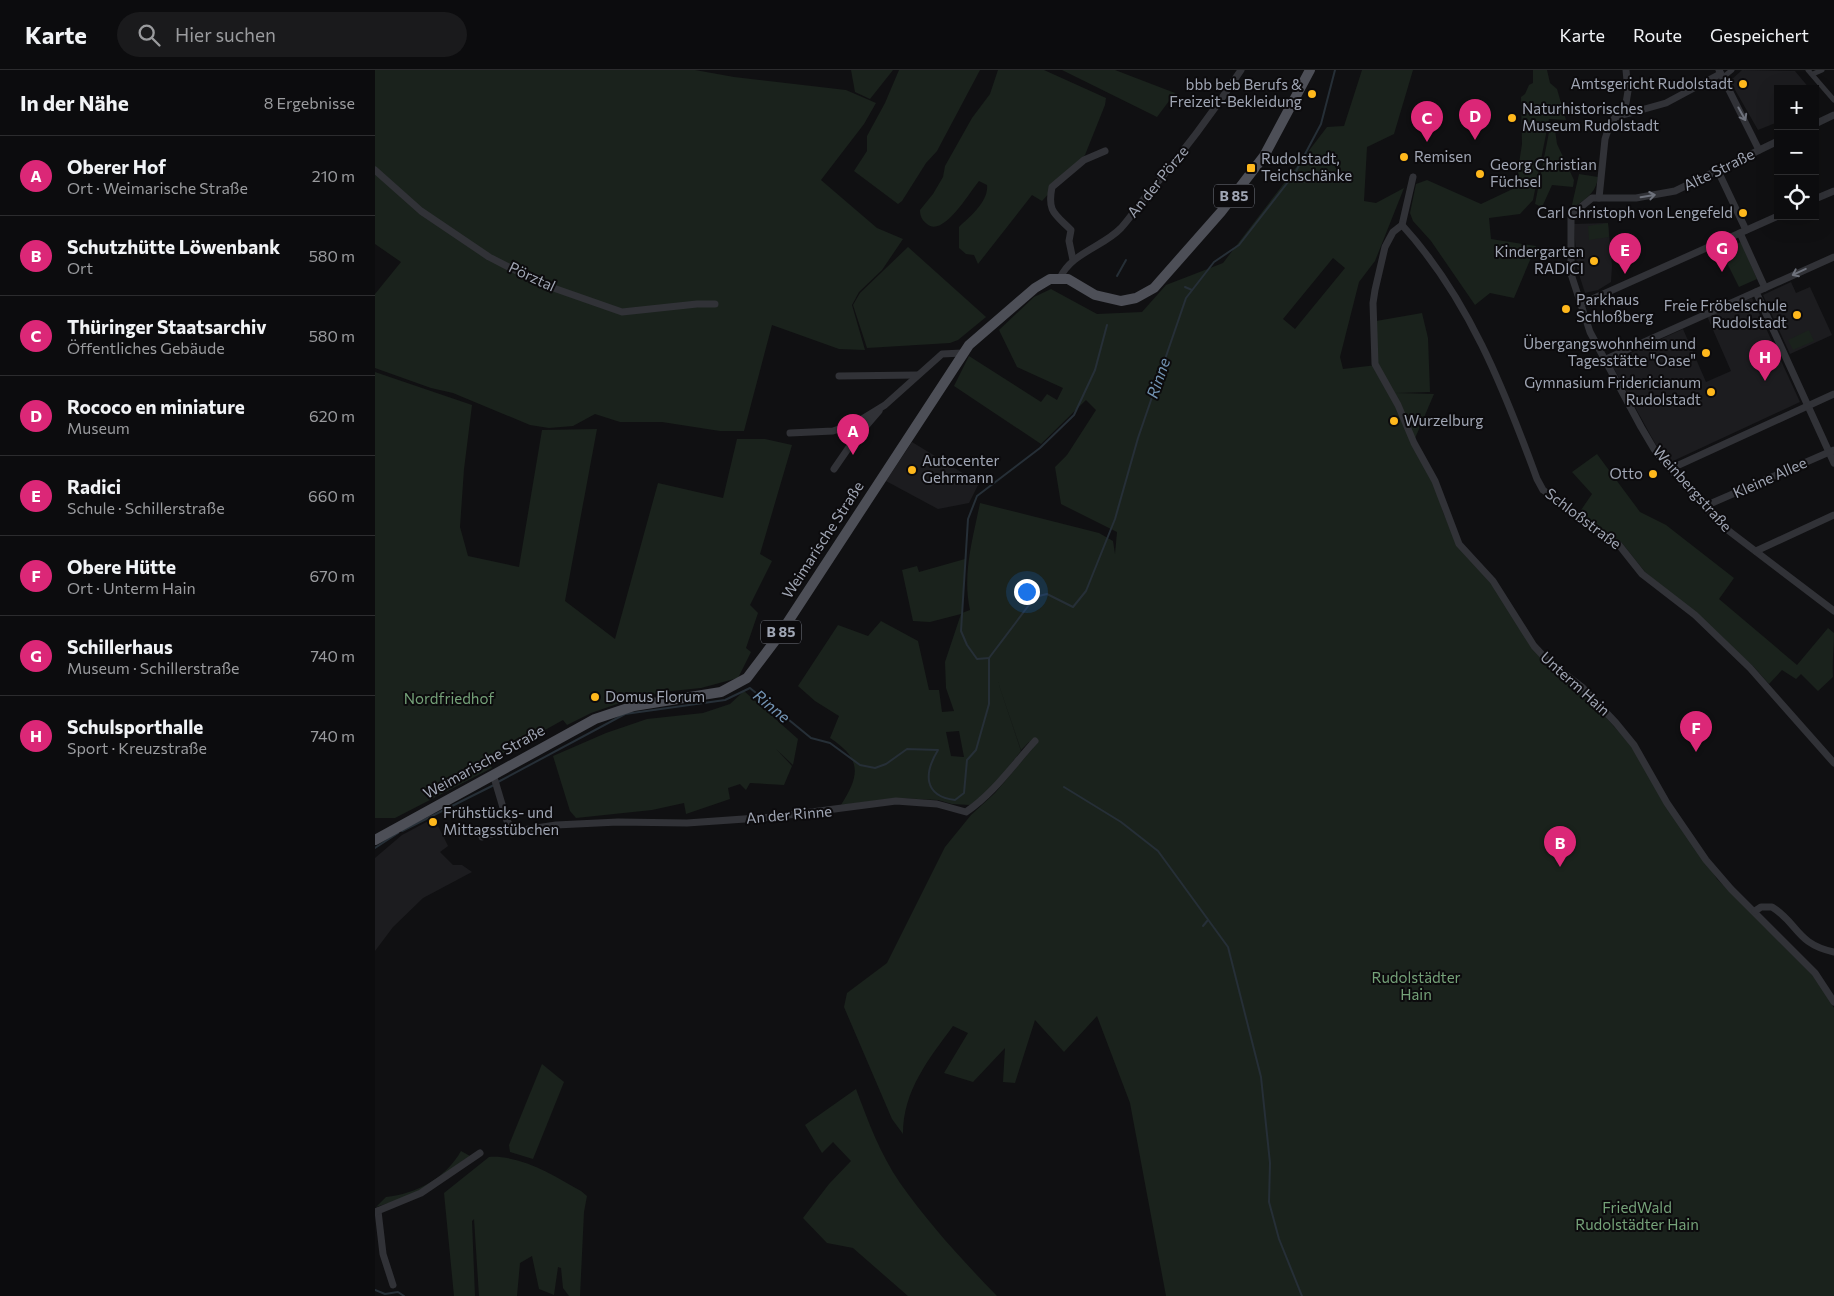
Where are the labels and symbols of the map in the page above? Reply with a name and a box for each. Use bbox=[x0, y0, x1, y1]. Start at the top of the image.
place label: Amtsgericht Rudolstadt bbox=[1570, 74, 1733, 92]
place label: bbb beb Berufs & Freizeit-Bekleidung bbox=[1169, 75, 1302, 110]
marker: Amtsgericht Rudolstadt bbox=[1737, 78, 1749, 90]
marker: bbb beb Berufs & Freizeit-Bekleidung bbox=[1306, 88, 1318, 100]
pin: D bbox=[1459, 99, 1491, 140]
place label: Naturhistorisches Museum Rudolstadt bbox=[1522, 99, 1659, 134]
pin: C bbox=[1411, 101, 1443, 142]
one-way arrow bbox=[1737, 106, 1747, 120]
marker: Naturhistorisches Museum Rudolstadt bbox=[1506, 112, 1518, 124]
street label: An der Pörze bbox=[1123, 142, 1192, 221]
street label: Alte Straße bbox=[1680, 144, 1757, 194]
place label: Remisen bbox=[1414, 147, 1472, 165]
place label: Rudolstadt, Teichschänke bbox=[1261, 149, 1352, 184]
marker: Remisen bbox=[1398, 151, 1410, 163]
place label: Georg Christian Füchsel bbox=[1490, 155, 1597, 190]
marker: Rudolstadt, Teichschänke bbox=[1245, 162, 1257, 174]
marker: Georg Christian Füchsel bbox=[1474, 168, 1486, 180]
road number: B 85 bbox=[1214, 184, 1254, 208]
one-way arrow bbox=[1640, 191, 1656, 201]
place label: Carl Christoph von Lengefeld bbox=[1537, 203, 1733, 221]
marker: Carl Christoph von Lengefeld bbox=[1737, 207, 1749, 219]
pin: G bbox=[1706, 231, 1738, 272]
pin: E bbox=[1609, 233, 1641, 274]
place label: Kindergarten RADICI bbox=[1495, 242, 1584, 277]
marker: Kindergarten RADICI bbox=[1588, 255, 1600, 267]
street label: Pörztal bbox=[506, 258, 559, 295]
one-way arrow bbox=[1792, 268, 1807, 278]
place label: Parkhaus Schloßberg bbox=[1576, 290, 1653, 325]
place label: Freie Fröbelschule Rudolstadt bbox=[1664, 296, 1787, 331]
marker: Parkhaus Schloßberg bbox=[1560, 303, 1572, 315]
marker: Freie Fröbelschule Rudolstadt bbox=[1791, 309, 1803, 321]
place label: Übergangswohnheim und Tagesstätte "Oase" bbox=[1523, 334, 1696, 369]
pin: H bbox=[1749, 340, 1781, 381]
marker: Übergangswohnheim und Tagesstätte "Oase" bbox=[1700, 347, 1712, 359]
water label: Rinne bbox=[1142, 355, 1173, 401]
place label: Gymnasium Fridericianum Rudolstadt bbox=[1524, 373, 1701, 408]
marker: Gymnasium Fridericianum Rudolstadt bbox=[1705, 386, 1717, 398]
place label: Wurzelburg bbox=[1404, 411, 1483, 429]
pin: A bbox=[837, 414, 869, 455]
marker: Wurzelburg bbox=[1388, 415, 1400, 427]
street label: Weinbergstraße bbox=[1650, 442, 1736, 535]
place label: Autocenter Gehrmann bbox=[922, 451, 999, 486]
street label: Kleine Allee bbox=[1730, 453, 1809, 501]
marker: Autocenter Gehrmann bbox=[906, 464, 918, 476]
place label: Otto bbox=[1610, 464, 1643, 482]
marker: Otto bbox=[1647, 468, 1659, 480]
street label: Weimarische Straße bbox=[778, 477, 867, 601]
street label: Schloßstraße bbox=[1542, 484, 1625, 553]
your location bbox=[1014, 579, 1040, 605]
road number: B 85 bbox=[761, 620, 801, 644]
street label: Unterm Hain bbox=[1537, 647, 1614, 719]
water label: Rinne bbox=[750, 685, 795, 726]
place label: Domus Florum bbox=[605, 687, 705, 705]
park label: Nordfriedhof bbox=[404, 689, 494, 707]
marker: Domus Florum bbox=[589, 691, 601, 703]
pin: F bbox=[1680, 711, 1712, 752]
street label: Weimarische Straße bbox=[420, 720, 547, 802]
street label: An der Rinne bbox=[745, 801, 833, 827]
place label: Frühstücks- und Mittagsstübchen bbox=[443, 803, 559, 838]
marker: Frühstücks- und Mittagsstübchen bbox=[427, 816, 439, 828]
pin: B bbox=[1544, 826, 1576, 867]
park label: Rudolstädter Hain bbox=[1371, 968, 1461, 1003]
park label: FriedWald Rudolstädter Hain bbox=[1575, 1198, 1699, 1233]

